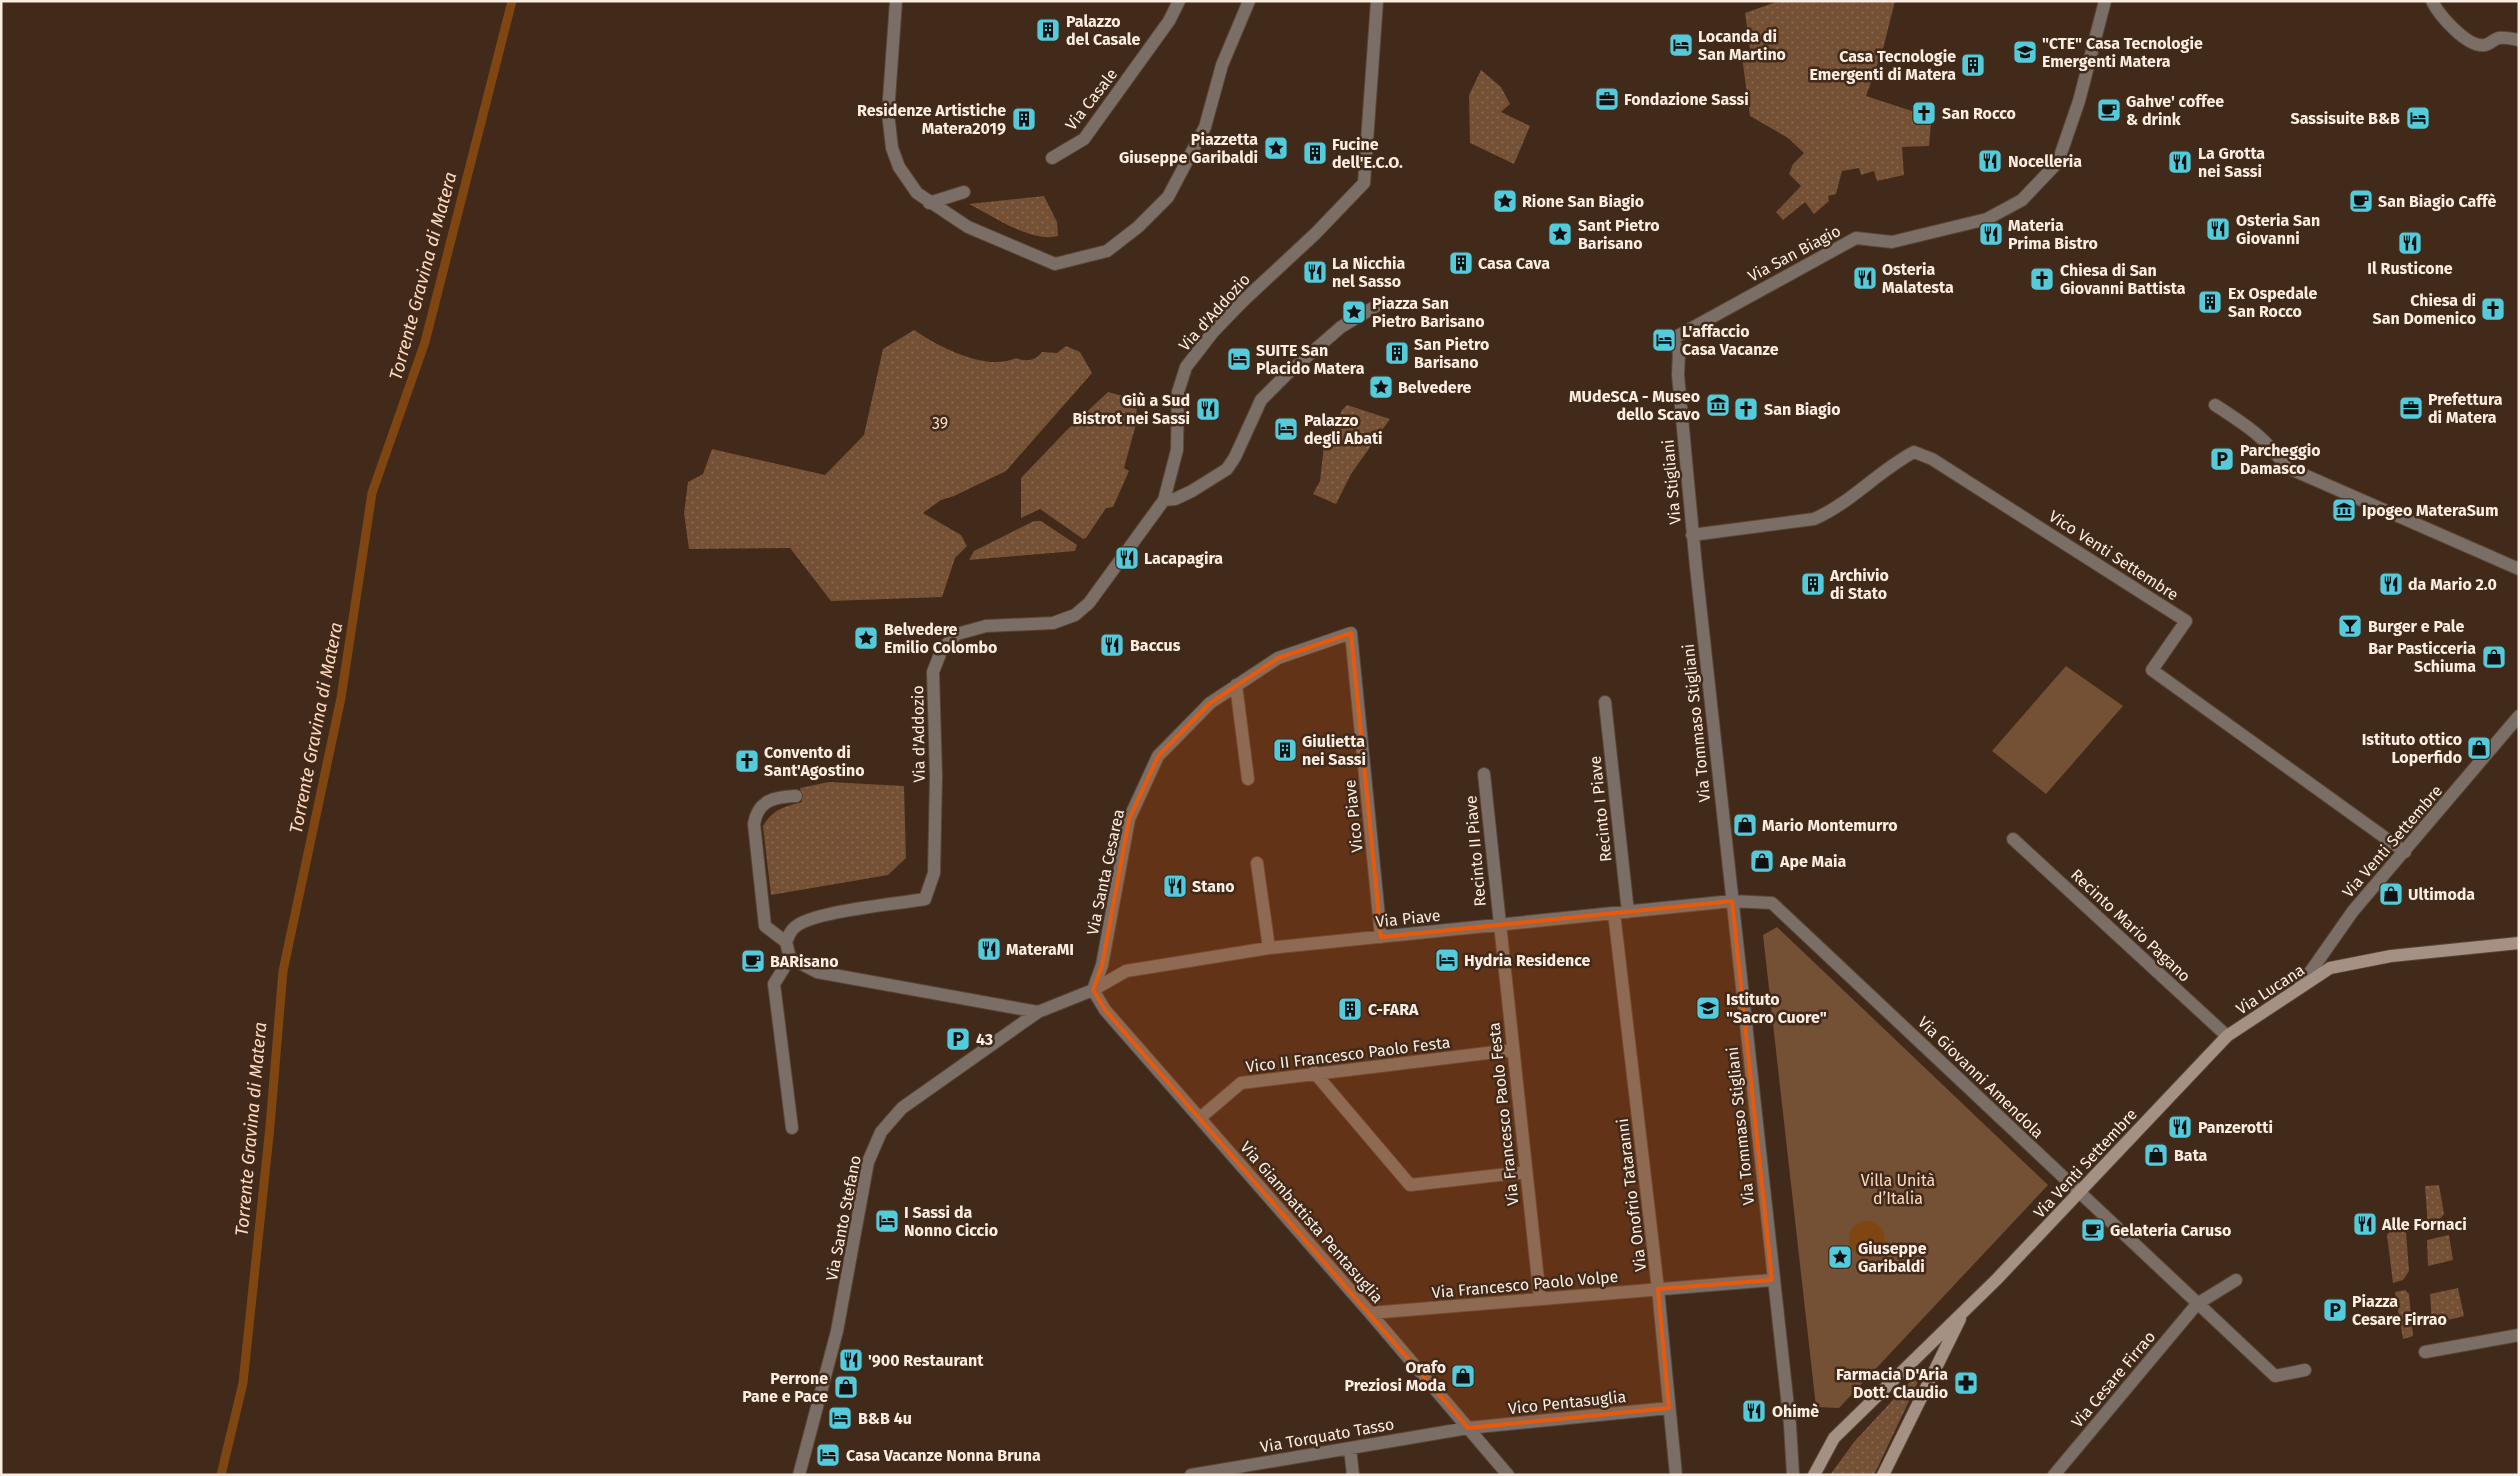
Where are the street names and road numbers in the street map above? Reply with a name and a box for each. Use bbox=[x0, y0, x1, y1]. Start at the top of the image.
street label: Via Casale bbox=[1061, 65, 1121, 134]
street label: Via San Biagio bbox=[1745, 221, 1844, 286]
street label: Via d'Addozio bbox=[1175, 270, 1254, 355]
street label: Via Stigliani bbox=[1658, 439, 1685, 525]
street label: Vico Venti Settembre bbox=[2045, 506, 2182, 604]
street label: Via Tommaso Stigliani bbox=[1679, 643, 1714, 803]
street label: Via d'Addozio bbox=[908, 685, 929, 783]
street label: Recinto I Piave bbox=[1585, 755, 1616, 863]
street label: Vico Piave bbox=[1340, 779, 1367, 853]
street label: Via Venti Settembre bbox=[2338, 781, 2446, 901]
street label: Recinto II Piave bbox=[1461, 795, 1490, 907]
street label: Via Santa Cesarea bbox=[1083, 807, 1128, 937]
street label: Recinto Mario Pagano bbox=[2067, 865, 2194, 986]
street label: Via Piave bbox=[1375, 906, 1441, 931]
street label: Via Lucana bbox=[2233, 960, 2308, 1019]
street label: Via Giovanni Amendola bbox=[1914, 1012, 2047, 1142]
street label: Via Francesco Paolo Festa bbox=[1484, 1021, 1523, 1207]
street label: Vico II Francesco Paolo Festa bbox=[1245, 1033, 1451, 1076]
street label: Via Tommaso Stigliani bbox=[1723, 1046, 1758, 1206]
street label: Via Venti Settembre bbox=[2030, 1105, 2141, 1222]
street label: Via Onofrio Tataranni bbox=[1613, 1117, 1650, 1272]
street label: Via Giambattista Pentasuglia bbox=[1236, 1138, 1387, 1307]
street label: Via Santo Stefano bbox=[822, 1154, 865, 1283]
street label: Via Francesco Paolo Volpe bbox=[1431, 1267, 1619, 1302]
street label: Via Cesare Firrao bbox=[2068, 1327, 2159, 1431]
street label: Vico Pentasuglia bbox=[1507, 1387, 1627, 1418]
street label: Via Torquato Tasso bbox=[1259, 1414, 1396, 1457]

